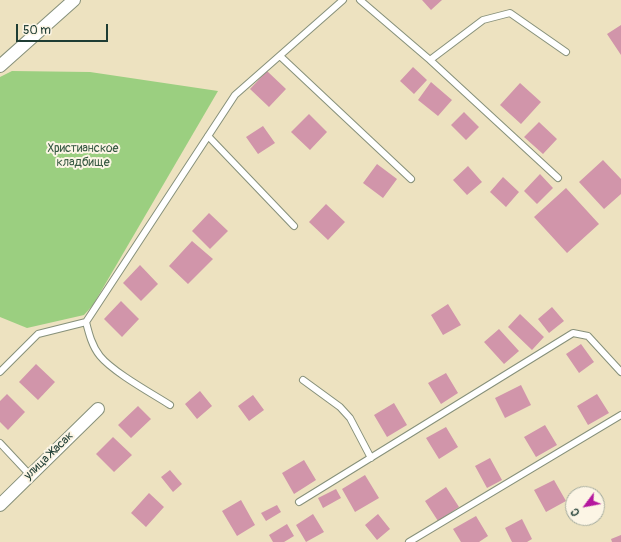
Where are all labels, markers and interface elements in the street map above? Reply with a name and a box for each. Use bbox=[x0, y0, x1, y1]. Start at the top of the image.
scale bar bbox=[18, 16, 110, 42]
text: 50 m bbox=[23, 23, 51, 38]
park label: Христианское кладбище bbox=[48, 142, 118, 170]
street label: улица Жасак bbox=[21, 429, 77, 483]
north arrow bbox=[565, 486, 605, 526]
text: С bbox=[568, 506, 583, 518]

